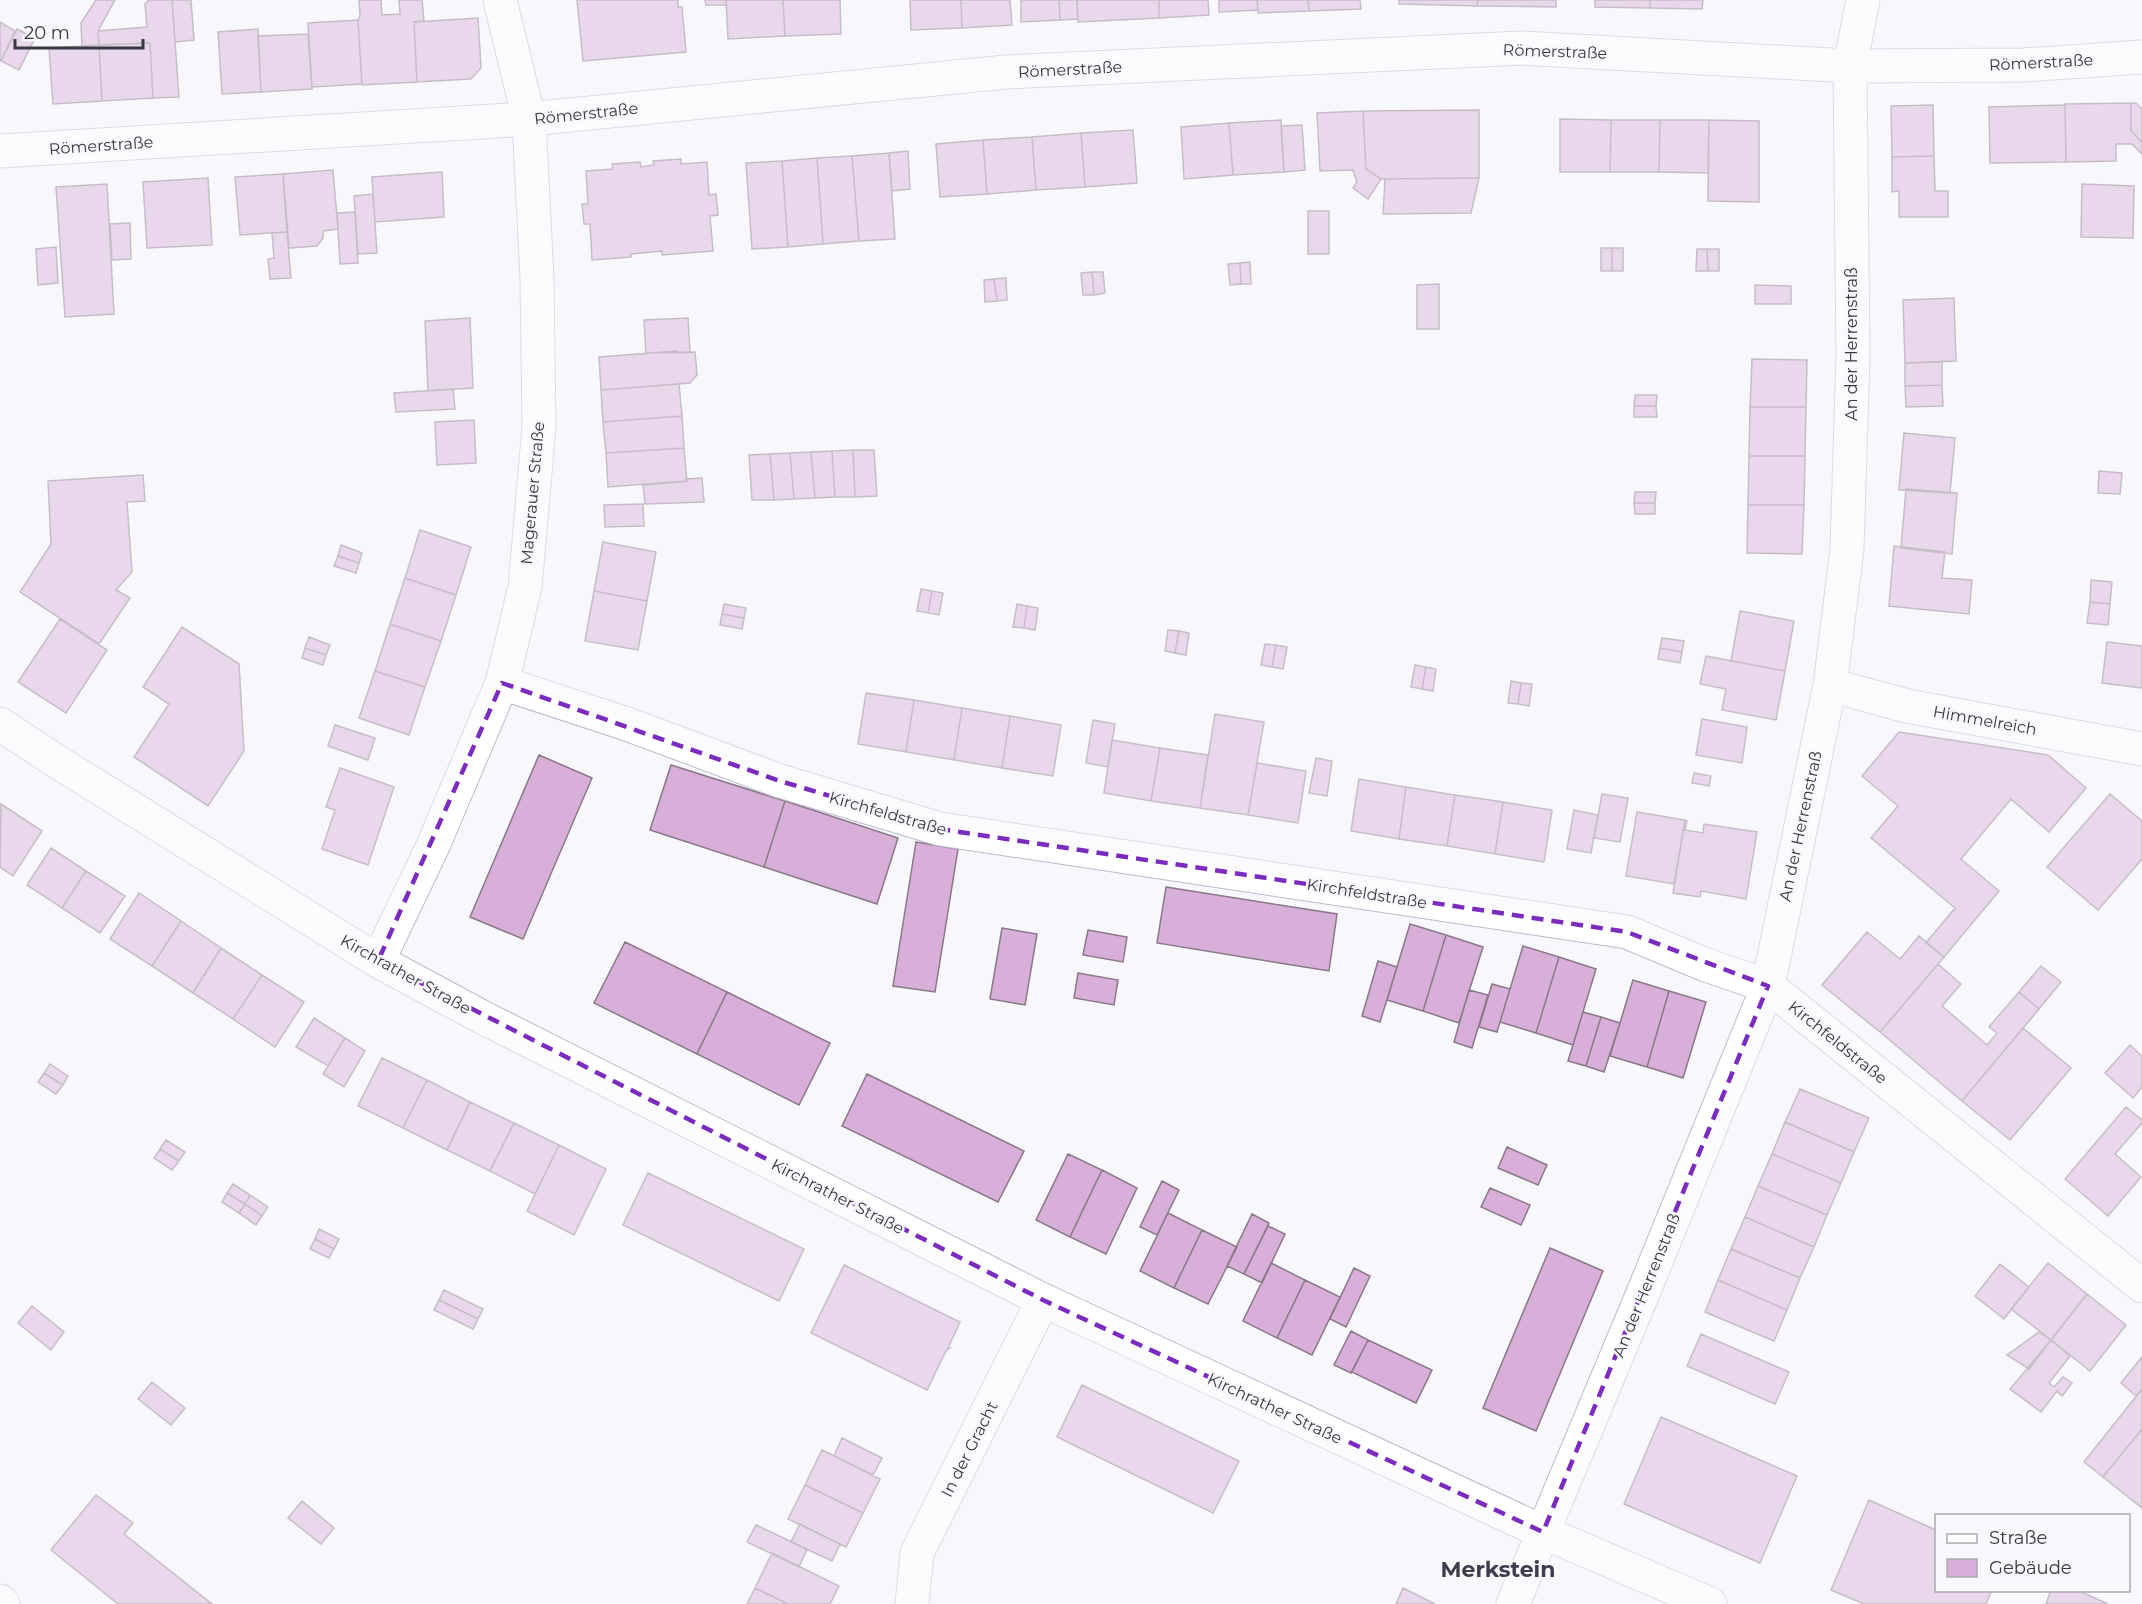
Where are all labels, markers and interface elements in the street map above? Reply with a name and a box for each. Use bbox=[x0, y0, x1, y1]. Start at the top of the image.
scale bar bbox=[15, 12, 142, 50]
text: 20 m bbox=[24, 22, 70, 44]
street label: Römerstraße bbox=[1502, 40, 1608, 63]
street label: Römerstraße bbox=[1988, 50, 2094, 75]
street label: Römerstraße bbox=[1017, 57, 1123, 82]
street label: Römerstraße bbox=[533, 99, 639, 128]
street label: Römerstraße bbox=[48, 132, 154, 159]
street label: An der Herrenstraß bbox=[1842, 267, 1861, 421]
street label: Magerauer Straße bbox=[517, 421, 548, 565]
street label: Himmelreich bbox=[1931, 702, 2038, 739]
street label: An der Herrenstraß bbox=[1775, 749, 1826, 903]
street label: Kirchfeldstraße bbox=[827, 788, 949, 839]
street label: Kirchfeldstraße bbox=[1305, 875, 1428, 912]
street label: Kirchrather Straße bbox=[337, 931, 474, 1018]
street label: Kirchfeldstraße bbox=[1784, 997, 1891, 1088]
street label: Kirchrather Straße bbox=[768, 1155, 907, 1238]
street label: An der Herrenstraß bbox=[1609, 1210, 1684, 1360]
street label: Kirchrather Straße bbox=[1204, 1369, 1345, 1448]
street label: In der Gracht bbox=[937, 1398, 1002, 1500]
legend bbox=[1935, 1514, 2130, 1592]
text: Straße bbox=[1989, 1527, 2048, 1549]
district label: Merkstein bbox=[1441, 1556, 1555, 1583]
text: Gebäude bbox=[1989, 1557, 2072, 1579]

